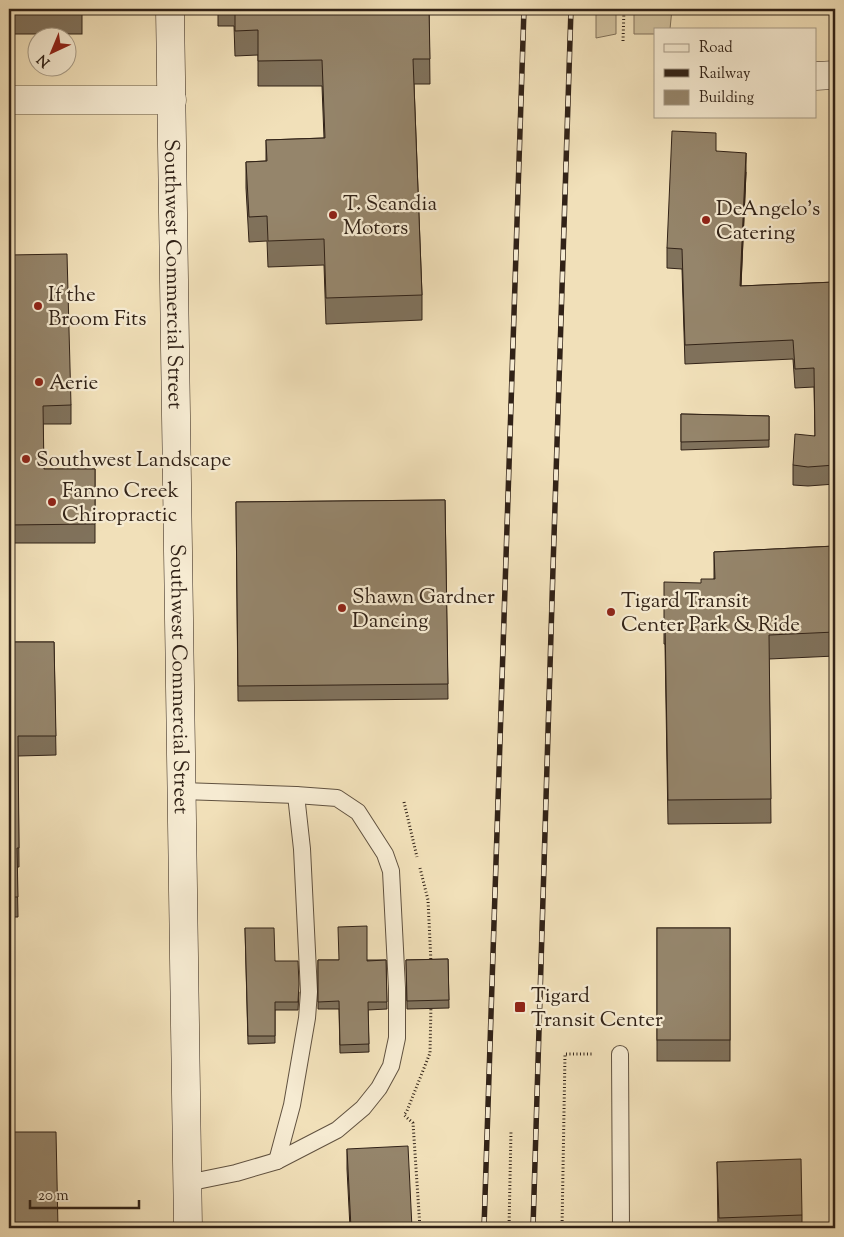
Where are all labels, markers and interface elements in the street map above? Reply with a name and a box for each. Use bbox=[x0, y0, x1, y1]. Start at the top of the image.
north arrow bbox=[28, 28, 78, 78]
legend bbox=[654, 28, 816, 118]
text: Road bbox=[699, 38, 733, 59]
text: N bbox=[33, 49, 55, 71]
text: Railway bbox=[699, 64, 751, 85]
text: Building bbox=[699, 88, 754, 109]
street label: Southwest Commercial Street bbox=[155, 139, 189, 409]
place label: T. Scandia Motors bbox=[343, 190, 437, 244]
place label: DeAngelo's Catering bbox=[716, 195, 820, 249]
marker: T. Scandia Motors bbox=[327, 209, 339, 221]
marker: DeAngelo's Catering bbox=[700, 214, 712, 226]
place label: If the Broom Fits bbox=[48, 281, 147, 335]
marker: If the Broom Fits bbox=[32, 300, 44, 312]
place label: Aerie bbox=[49, 369, 98, 399]
marker: Aerie bbox=[33, 376, 45, 388]
place label: Southwest Landscape bbox=[36, 446, 231, 476]
marker: Southwest Landscape bbox=[20, 453, 32, 465]
place label: Fanno Creek Chiropractic bbox=[62, 477, 180, 531]
marker: Fanno Creek Chiropractic bbox=[46, 496, 58, 508]
street label: Southwest Commercial Street bbox=[161, 544, 195, 814]
place label: Shawn Gardner Dancing bbox=[352, 583, 495, 637]
place label: Tigard Transit Center Park & Ride bbox=[621, 587, 800, 641]
marker: Shawn Gardner Dancing bbox=[336, 602, 348, 614]
marker: Tigard Transit Center Park & Ride bbox=[605, 606, 617, 618]
place label: Tigard Transit Center bbox=[531, 982, 663, 1036]
marker: Tigard Transit Center bbox=[513, 1000, 527, 1014]
scale bar bbox=[30, 1177, 139, 1209]
text: 20 m bbox=[38, 1186, 69, 1207]

